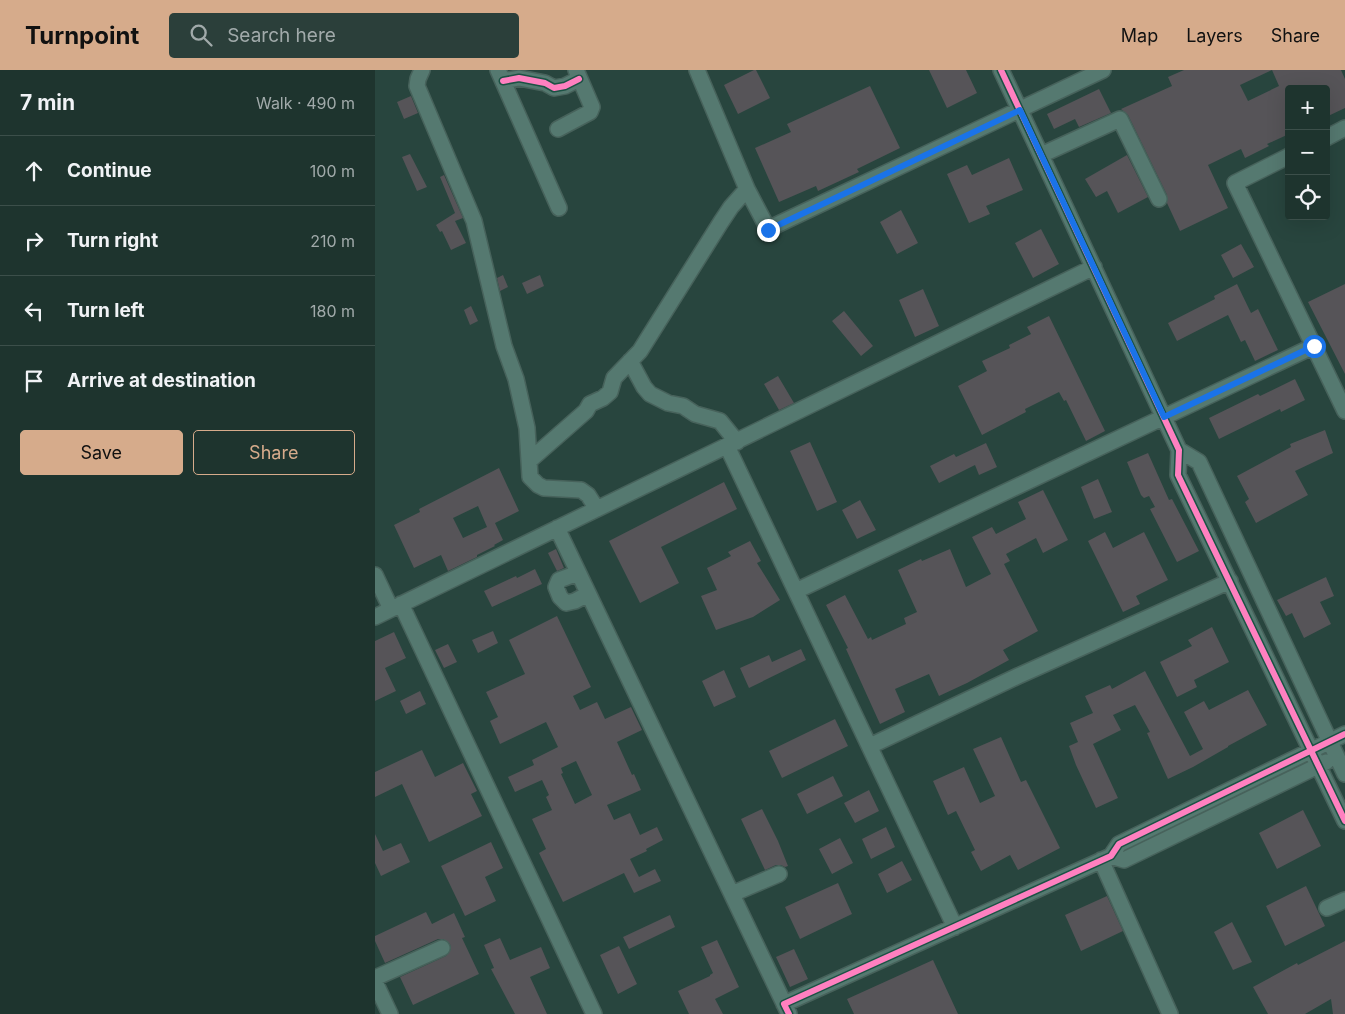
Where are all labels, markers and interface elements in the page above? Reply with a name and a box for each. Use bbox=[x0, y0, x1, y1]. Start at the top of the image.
search box bbox=[169, 13, 519, 58]
text: Turnpoint bbox=[25, 21, 139, 50]
icon: search bbox=[187, 21, 215, 49]
text: Search here bbox=[227, 24, 336, 47]
text: Map bbox=[1121, 25, 1158, 46]
text: Layers bbox=[1186, 25, 1243, 46]
text: Share bbox=[1271, 25, 1320, 46]
map controls bbox=[1285, 85, 1330, 220]
button: + bbox=[1285, 85, 1330, 130]
text: 7 min bbox=[20, 90, 75, 115]
text: Walk · 490 m bbox=[256, 93, 355, 113]
button: − bbox=[1285, 130, 1330, 175]
icon: ahead bbox=[20, 157, 48, 185]
text: Continue bbox=[67, 159, 152, 182]
text: 100 m bbox=[310, 161, 355, 181]
button: locate bbox=[1285, 175, 1330, 220]
route end bbox=[757, 219, 780, 242]
icon: right bbox=[20, 227, 48, 255]
text: Turn right bbox=[67, 229, 158, 252]
text: 210 m bbox=[310, 231, 355, 251]
icon: left bbox=[20, 297, 48, 325]
text: Turn left bbox=[67, 299, 145, 322]
text: 180 m bbox=[310, 301, 355, 321]
route start bbox=[1303, 335, 1326, 358]
icon: arrive bbox=[20, 367, 48, 395]
text: Arrive at destination bbox=[67, 369, 256, 392]
button: Save bbox=[20, 430, 183, 475]
button: Share bbox=[193, 430, 355, 475]

